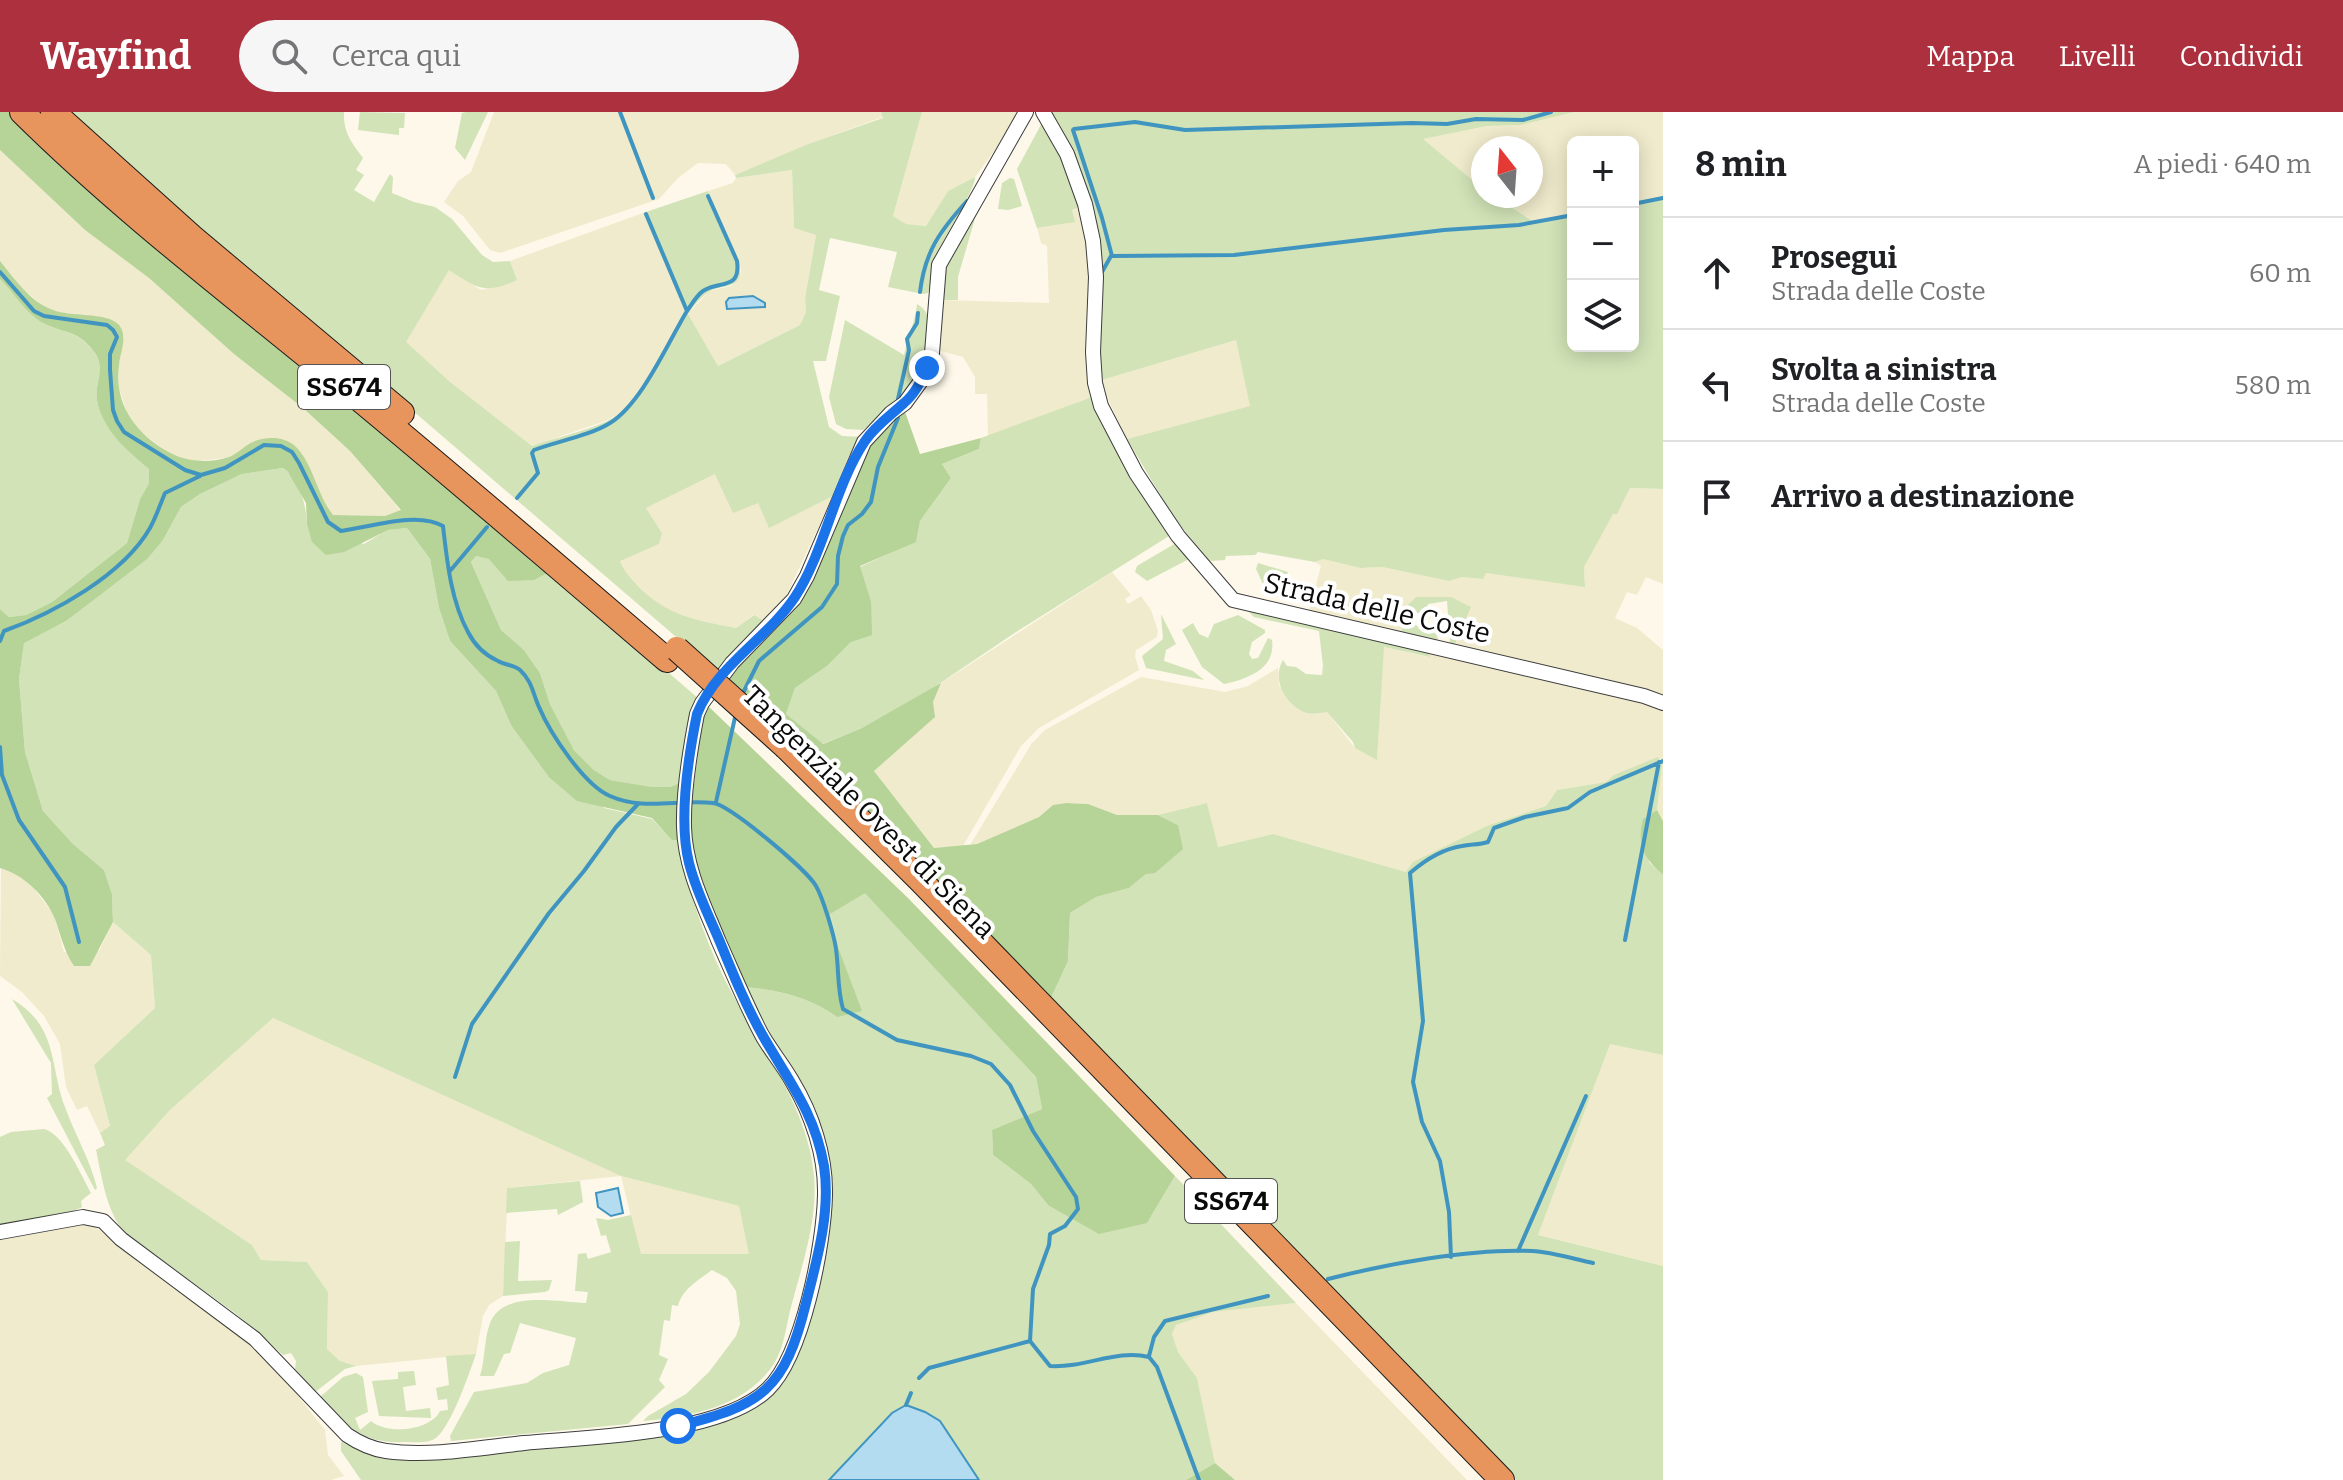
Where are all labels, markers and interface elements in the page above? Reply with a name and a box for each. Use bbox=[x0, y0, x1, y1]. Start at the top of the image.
search box bbox=[239, 20, 799, 92]
text: Wayfind bbox=[40, 33, 191, 79]
icon: search bbox=[267, 34, 311, 78]
text: Cerca qui bbox=[331, 38, 461, 74]
text: Mappa bbox=[1926, 40, 2015, 73]
text: Livelli bbox=[2059, 40, 2136, 73]
text: Condividi bbox=[2180, 40, 2303, 73]
north arrow bbox=[1471, 136, 1543, 208]
map controls bbox=[1567, 136, 1639, 352]
button: + bbox=[1567, 136, 1639, 208]
text: 8 min bbox=[1695, 144, 1787, 185]
text: A piedi · 640 m bbox=[2134, 149, 2311, 180]
button: − bbox=[1567, 208, 1639, 280]
text: Prosegui bbox=[1771, 240, 1897, 276]
icon: ahead bbox=[1695, 251, 1739, 295]
text: 60 m bbox=[2249, 258, 2311, 289]
text: Strada delle Coste bbox=[1771, 276, 1986, 307]
button: layers bbox=[1567, 280, 1639, 352]
route end bbox=[909, 350, 945, 386]
text: Svolta a sinistra bbox=[1771, 352, 1997, 388]
icon: left bbox=[1695, 363, 1739, 407]
road number: SS674 bbox=[298, 365, 390, 409]
text: 580 m bbox=[2235, 370, 2311, 401]
text: Strada delle Coste bbox=[1771, 388, 1986, 419]
icon: arrive bbox=[1695, 475, 1739, 519]
text: Arrivo a destinazione bbox=[1771, 479, 2074, 515]
street label: Strada delle Coste bbox=[1261, 566, 1493, 650]
street label: Tangenziale Ovest di Siena bbox=[736, 679, 1002, 945]
road number: SS674 bbox=[1185, 1179, 1277, 1223]
route start bbox=[660, 1408, 696, 1444]

